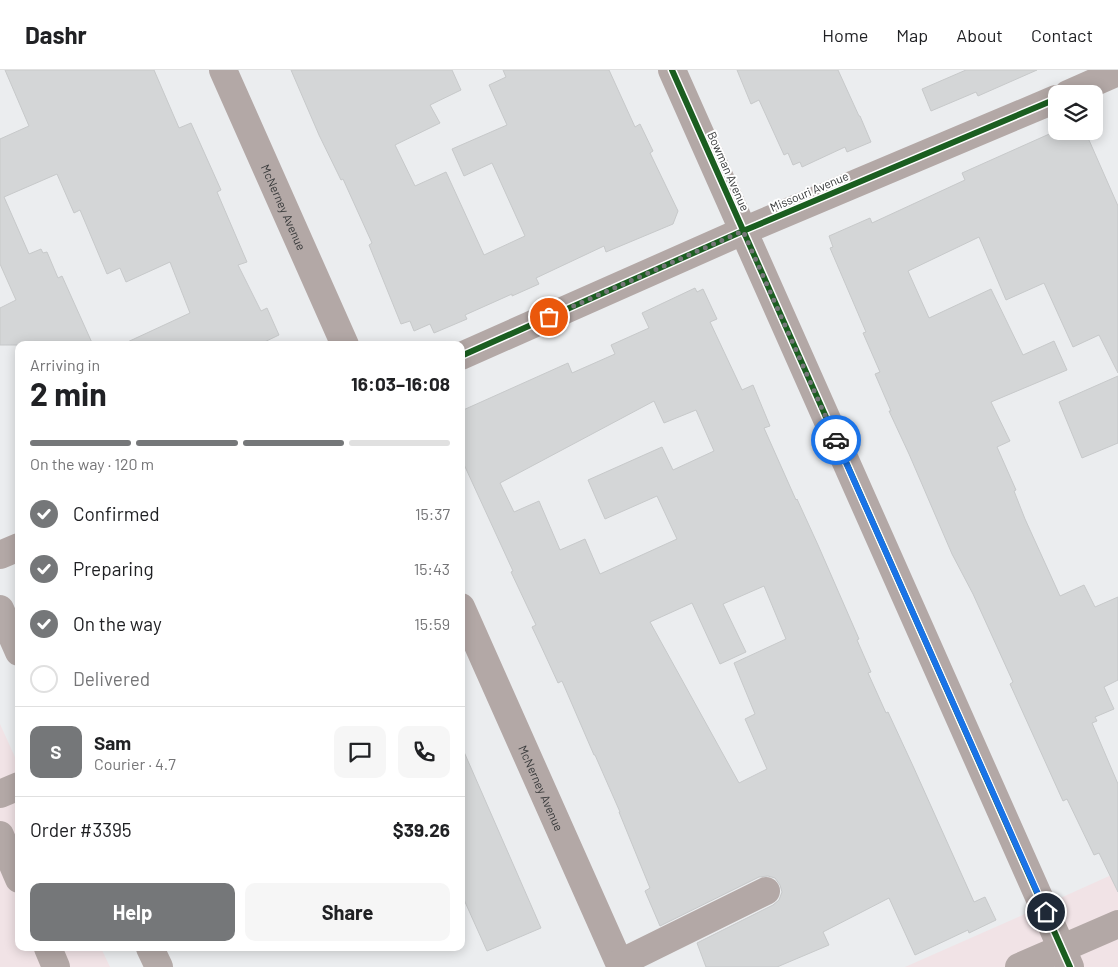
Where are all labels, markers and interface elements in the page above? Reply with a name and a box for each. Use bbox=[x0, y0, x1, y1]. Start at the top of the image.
text: Dashr bbox=[25, 20, 87, 49]
text: Home bbox=[822, 24, 868, 46]
text: Map bbox=[896, 24, 928, 46]
text: About bbox=[956, 24, 1003, 46]
text: Contact bbox=[1031, 24, 1093, 46]
map controls bbox=[1048, 85, 1103, 140]
button: layers bbox=[1048, 85, 1103, 140]
street label: Bowman Avenue bbox=[705, 129, 753, 213]
street label: McNerney Avenue bbox=[259, 162, 309, 252]
street label: Missouri Avenue bbox=[768, 168, 850, 214]
pin bbox=[528, 296, 570, 338]
icon: bag bbox=[535, 303, 563, 331]
text: Arriving in bbox=[30, 355, 100, 374]
text: 16:03–16:08 bbox=[351, 372, 450, 395]
text: 2 min bbox=[30, 374, 107, 412]
courier bbox=[811, 415, 861, 465]
icon: car bbox=[822, 426, 850, 454]
text: On the way · 120 m bbox=[30, 454, 154, 473]
icon: check bbox=[30, 500, 58, 528]
text: Confirmed bbox=[73, 502, 160, 525]
text: 15:37 bbox=[415, 504, 450, 523]
icon: check bbox=[30, 555, 58, 583]
text: Preparing bbox=[73, 557, 154, 580]
text: 15:43 bbox=[414, 559, 450, 578]
icon: check bbox=[30, 610, 58, 638]
text: On the way bbox=[73, 612, 162, 635]
text: 15:59 bbox=[414, 614, 450, 633]
text: Delivered bbox=[73, 667, 150, 690]
button: chat bbox=[334, 726, 386, 778]
button: phone bbox=[398, 726, 450, 778]
text: Sam bbox=[94, 731, 131, 754]
text: S bbox=[50, 740, 62, 763]
street label: McNerney Avenue bbox=[516, 743, 567, 833]
text: Courier · 4.7 bbox=[94, 754, 176, 773]
text: Order #3395 bbox=[30, 818, 132, 841]
text: $39.26 bbox=[393, 818, 450, 841]
button: Help bbox=[30, 883, 235, 941]
button: Share bbox=[245, 883, 450, 941]
pin bbox=[1025, 891, 1067, 933]
icon: home bbox=[1032, 898, 1060, 926]

